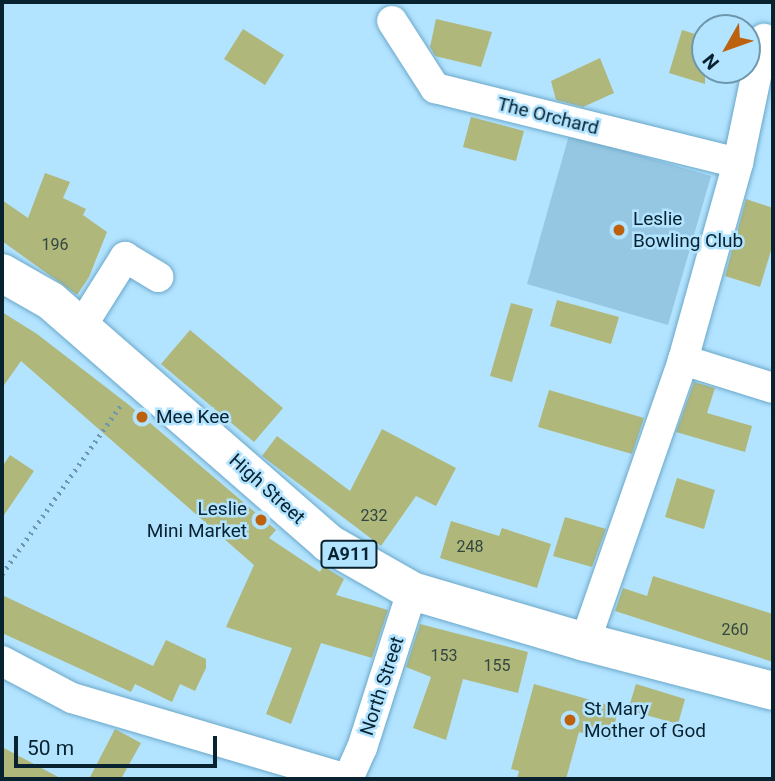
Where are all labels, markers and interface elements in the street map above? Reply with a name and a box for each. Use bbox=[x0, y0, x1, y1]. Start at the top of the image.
north arrow bbox=[691, 14, 761, 84]
text: N bbox=[698, 49, 724, 74]
street label: The Orchard bbox=[495, 92, 601, 140]
place label: Leslie Bowling Club bbox=[633, 208, 743, 252]
marker: Leslie Bowling Club bbox=[611, 222, 627, 238]
house number: 196 bbox=[42, 235, 68, 255]
place label: Mee Kee bbox=[156, 406, 229, 428]
marker: Mee Kee bbox=[134, 409, 150, 425]
street label: High Street bbox=[224, 449, 310, 529]
place label: Leslie Mini Market bbox=[147, 498, 247, 542]
house number: 232 bbox=[361, 506, 387, 526]
marker: Leslie Mini Market bbox=[253, 512, 269, 528]
house number: 248 bbox=[457, 537, 483, 557]
road number: A911 bbox=[319, 540, 379, 568]
house number: 260 bbox=[722, 620, 748, 640]
street label: North Street bbox=[355, 634, 409, 738]
house number: 153 bbox=[431, 646, 457, 666]
house number: 155 bbox=[484, 656, 510, 676]
place label: St Mary Mother of God bbox=[584, 698, 706, 742]
marker: St Mary Mother of God bbox=[562, 712, 578, 728]
scale bar bbox=[18, 722, 220, 766]
text: 50 m bbox=[27, 736, 74, 760]

